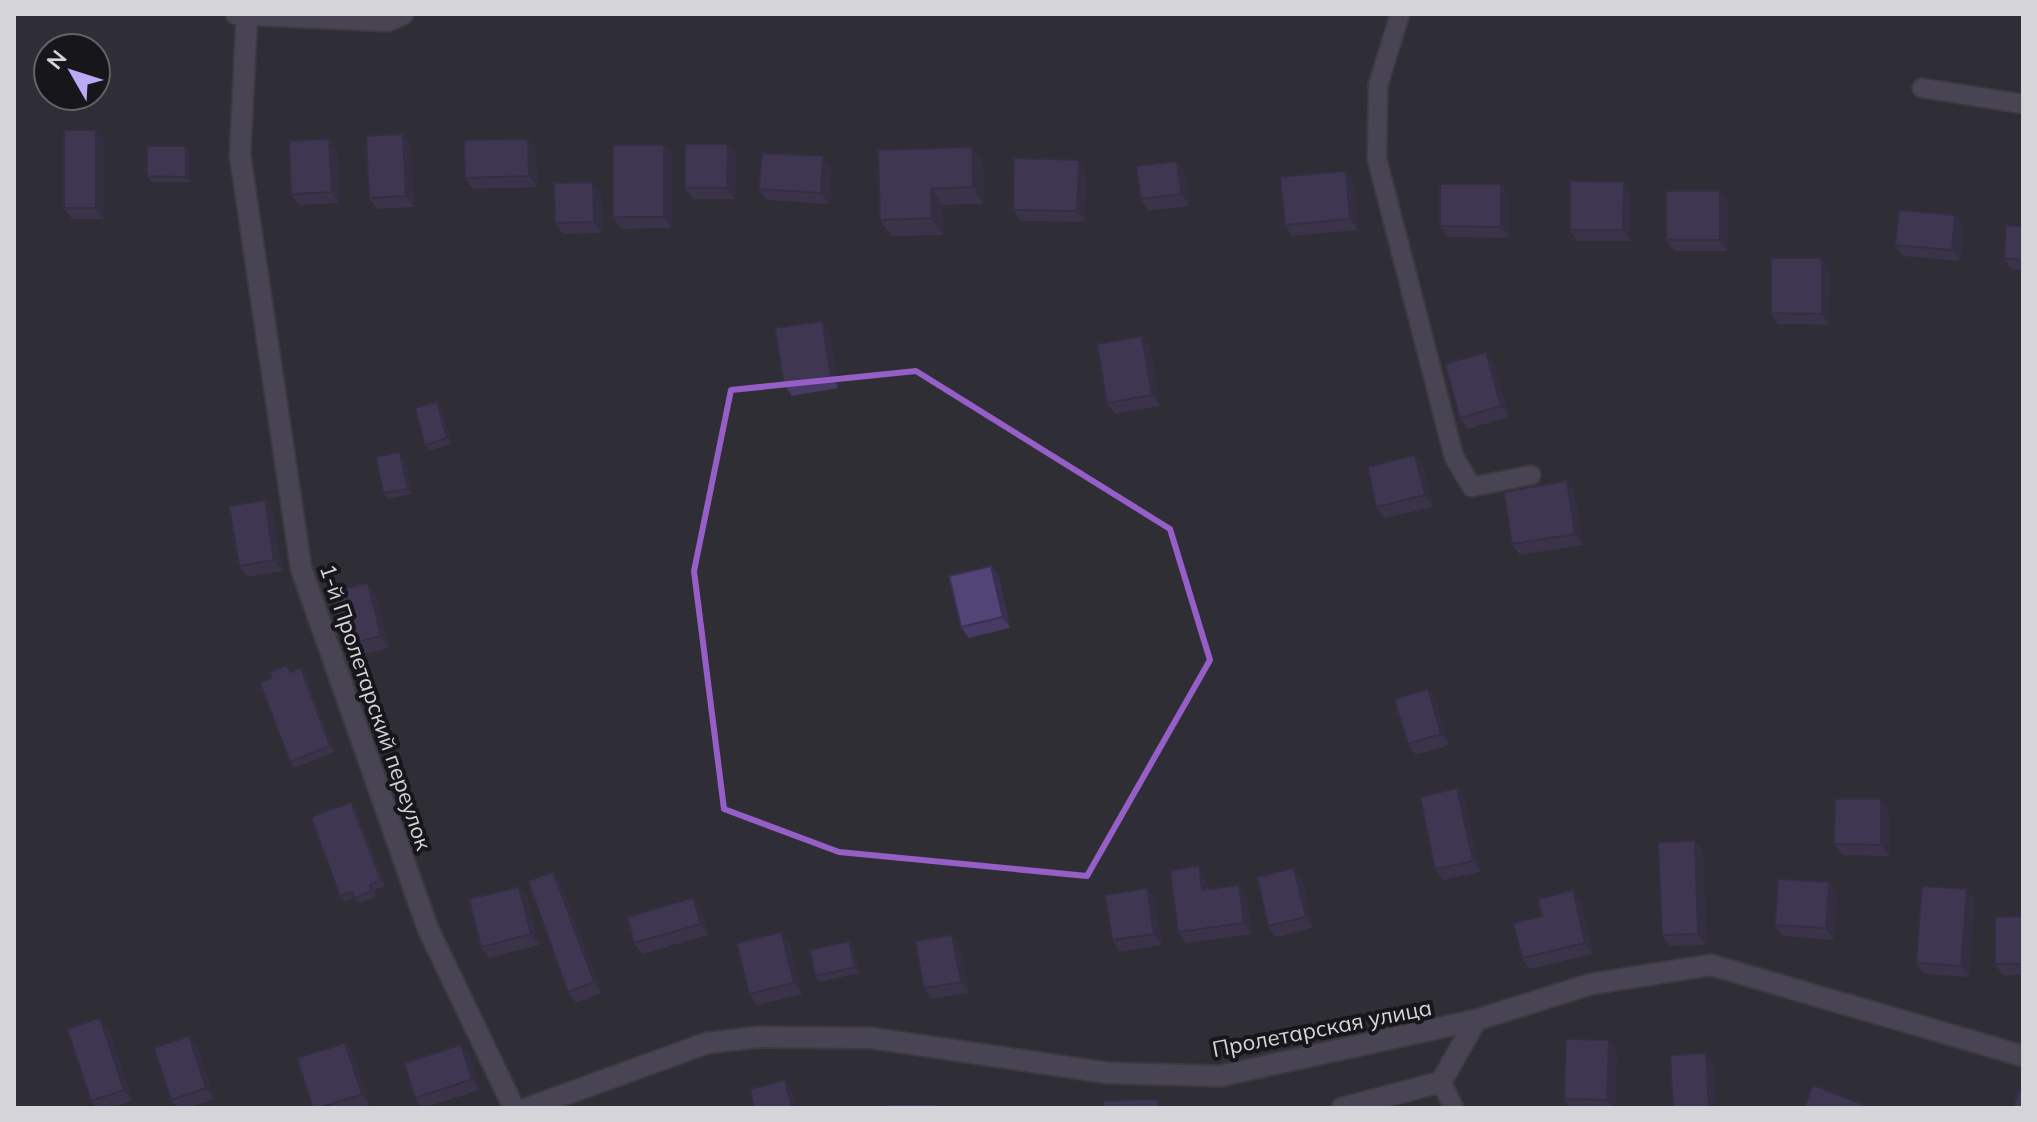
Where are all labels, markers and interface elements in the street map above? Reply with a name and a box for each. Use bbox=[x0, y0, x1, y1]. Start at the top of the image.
north arrow bbox=[32, 32, 112, 112]
text: N bbox=[40, 44, 73, 75]
street label: 1-й Пролетарский переулок bbox=[314, 560, 438, 854]
street label: Пролетарская улица bbox=[1210, 993, 1434, 1063]

